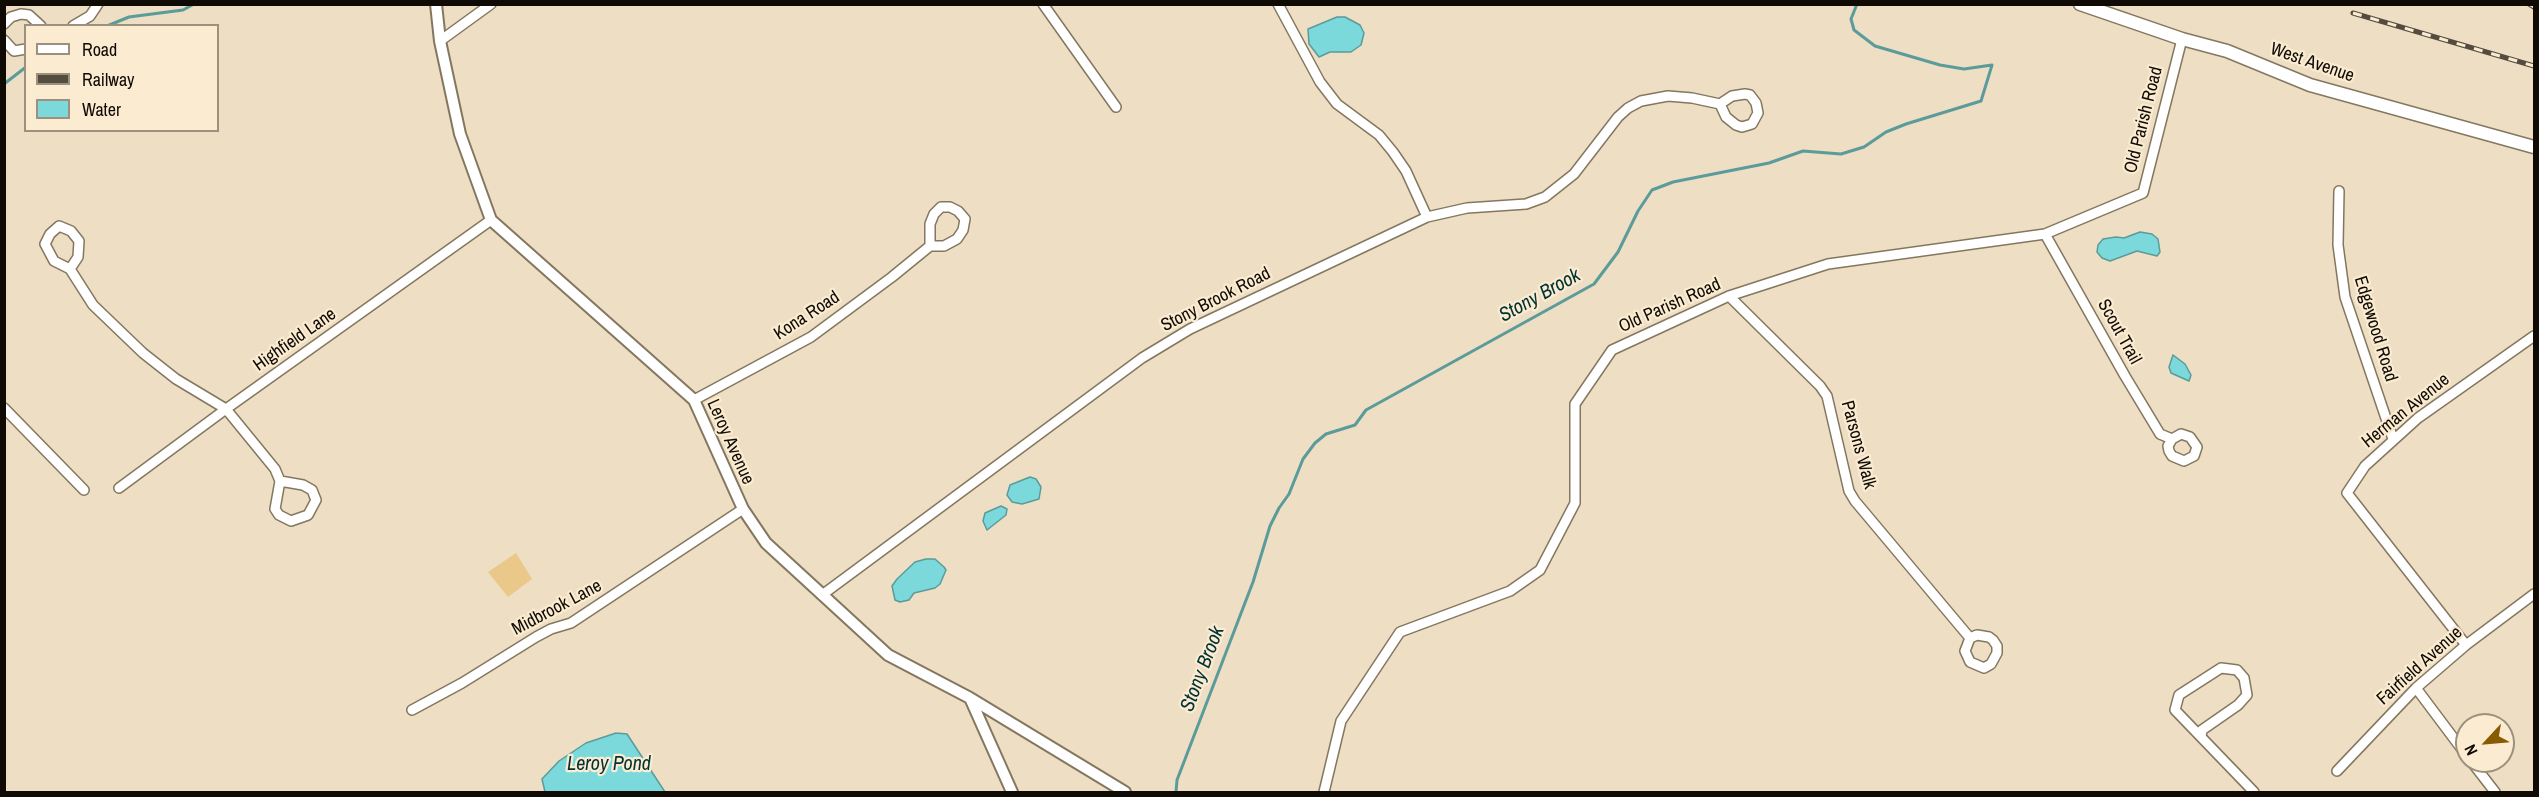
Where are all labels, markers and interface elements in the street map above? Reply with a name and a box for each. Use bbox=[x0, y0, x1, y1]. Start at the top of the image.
legend bbox=[24, 24, 219, 132]
text: Road bbox=[82, 37, 117, 62]
street label: West Avenue bbox=[2267, 39, 2357, 87]
street label: Old Parish Road bbox=[2120, 64, 2168, 176]
text: Railway bbox=[82, 67, 135, 92]
text: Water bbox=[82, 97, 121, 122]
street label: Stony Brook Road bbox=[1158, 263, 1274, 337]
water label: Stony Brook bbox=[1495, 264, 1585, 328]
street label: Old Parish Road bbox=[1616, 274, 1724, 338]
street label: Edgewood Road bbox=[2349, 274, 2401, 384]
street label: Kona Road bbox=[770, 287, 844, 345]
street label: Scout Trail bbox=[2092, 296, 2146, 368]
street label: Highfield Lane bbox=[249, 304, 341, 376]
street label: Herman Avenue bbox=[2358, 369, 2454, 453]
street label: Leroy Avenue bbox=[702, 396, 758, 488]
street label: Parsons Walk bbox=[1836, 398, 1880, 492]
street label: Midbrook Lane bbox=[508, 575, 606, 641]
street label: Fairfield Avenue bbox=[2373, 622, 2467, 710]
water label: Stony Brook bbox=[1176, 623, 1230, 715]
north arrow bbox=[2455, 713, 2515, 773]
text: N bbox=[2459, 741, 2483, 759]
water label: Leroy Pond bbox=[567, 753, 651, 777]

